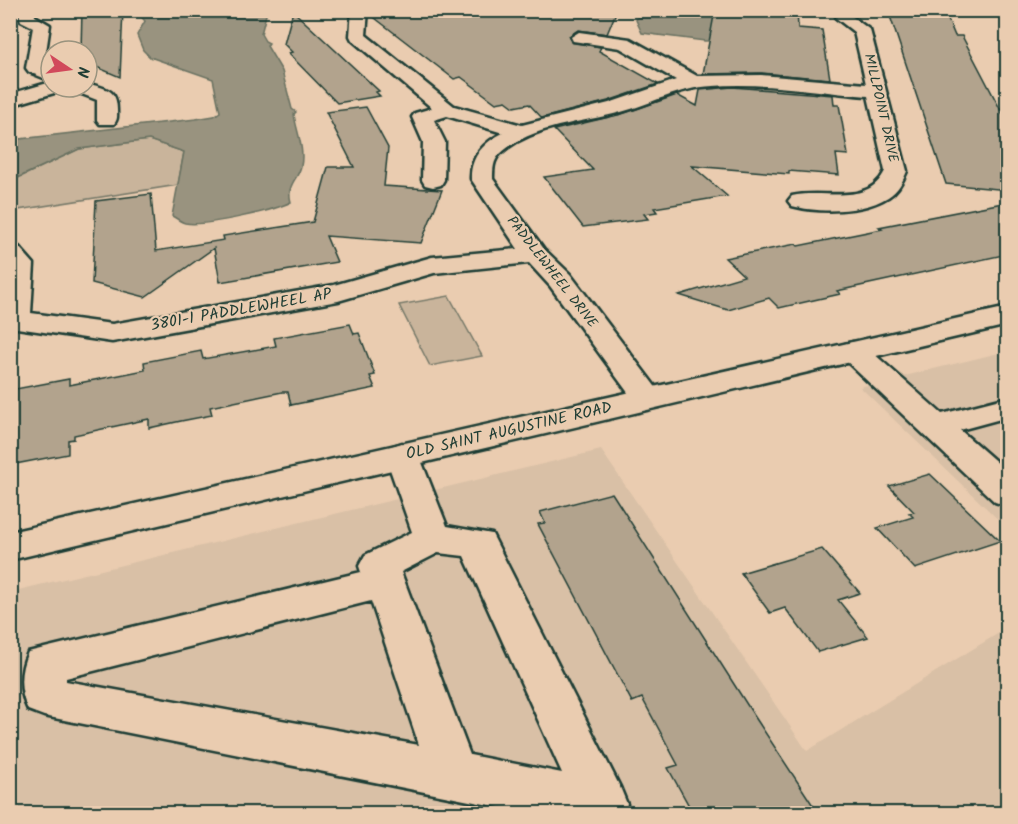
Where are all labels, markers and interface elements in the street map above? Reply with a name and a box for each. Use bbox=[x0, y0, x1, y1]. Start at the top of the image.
north arrow bbox=[39, 39, 99, 99]
street label: MILLPOINT DRIVE bbox=[858, 51, 904, 165]
text: N bbox=[69, 64, 95, 80]
street label: PADDLEWHEEL DRIVE bbox=[501, 211, 603, 333]
street label: 3801-1 PADDLEWHEEL AP bbox=[149, 282, 334, 338]
street label: OLD SAINT AUGUSTINE ROAD bbox=[404, 395, 614, 467]

